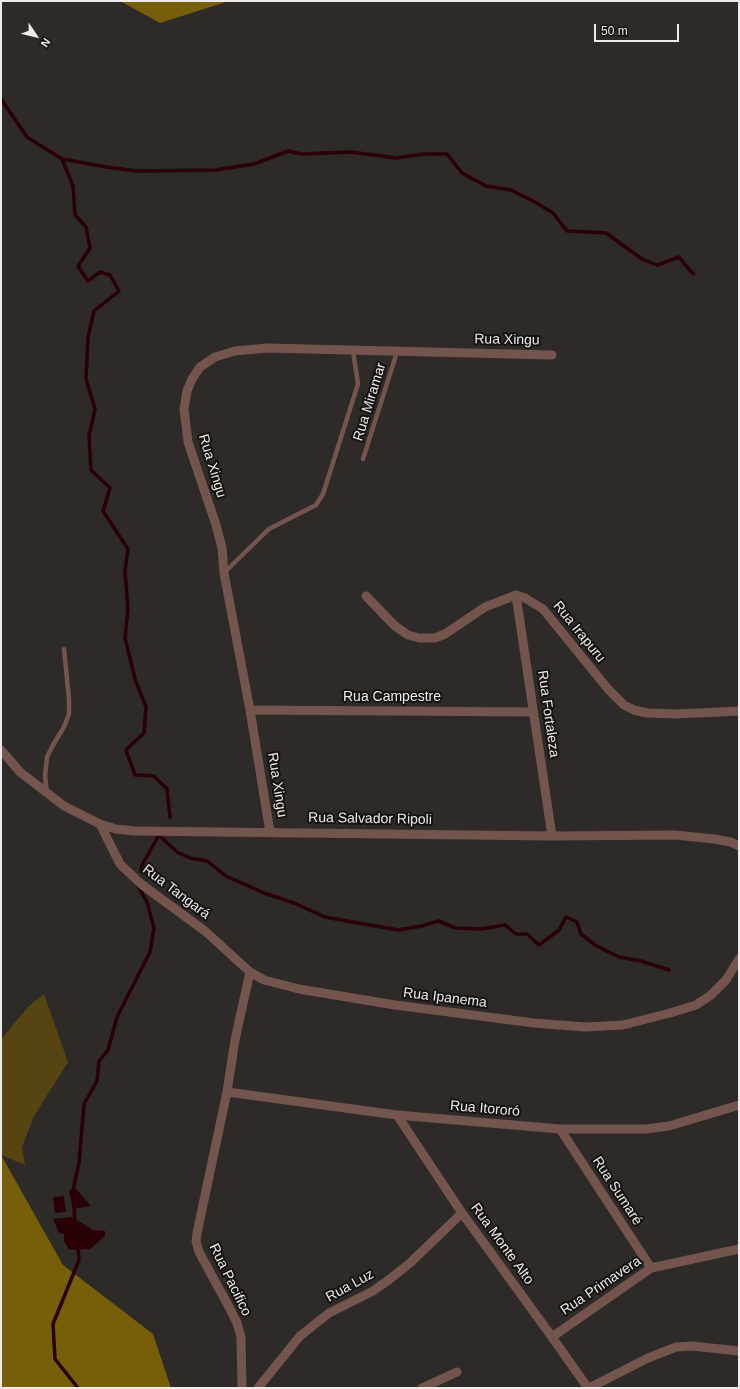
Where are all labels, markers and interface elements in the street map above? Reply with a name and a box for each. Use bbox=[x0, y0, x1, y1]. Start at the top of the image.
north arrow bbox=[16, 16, 56, 56]
scale bar bbox=[596, 16, 681, 42]
text: 50 m bbox=[601, 24, 628, 38]
text: N bbox=[39, 36, 53, 50]
street label: Rua Xingu bbox=[474, 331, 540, 349]
street label: Rua Miramar bbox=[350, 361, 390, 443]
street label: Rua Xingu bbox=[194, 432, 230, 500]
street label: Rua Irapuru bbox=[549, 598, 609, 666]
street label: Rua Fortaleza bbox=[534, 669, 562, 759]
street label: Rua Campestre bbox=[343, 689, 441, 705]
street label: Rua Xingu bbox=[264, 751, 290, 819]
street label: Rua Salvador Ripoli bbox=[308, 810, 432, 828]
street label: Rua Tangará bbox=[139, 861, 213, 923]
street label: Rua Ipanema bbox=[402, 985, 488, 1011]
street label: Rua Itororó bbox=[449, 1098, 521, 1120]
street label: Rua Sumaré bbox=[589, 1153, 645, 1229]
street label: Rua Monte Alto bbox=[467, 1200, 537, 1288]
street label: Rua Pacifico bbox=[205, 1241, 255, 1319]
street label: Rua Primavera bbox=[558, 1253, 644, 1319]
street label: Rua Luz bbox=[323, 1266, 377, 1306]

